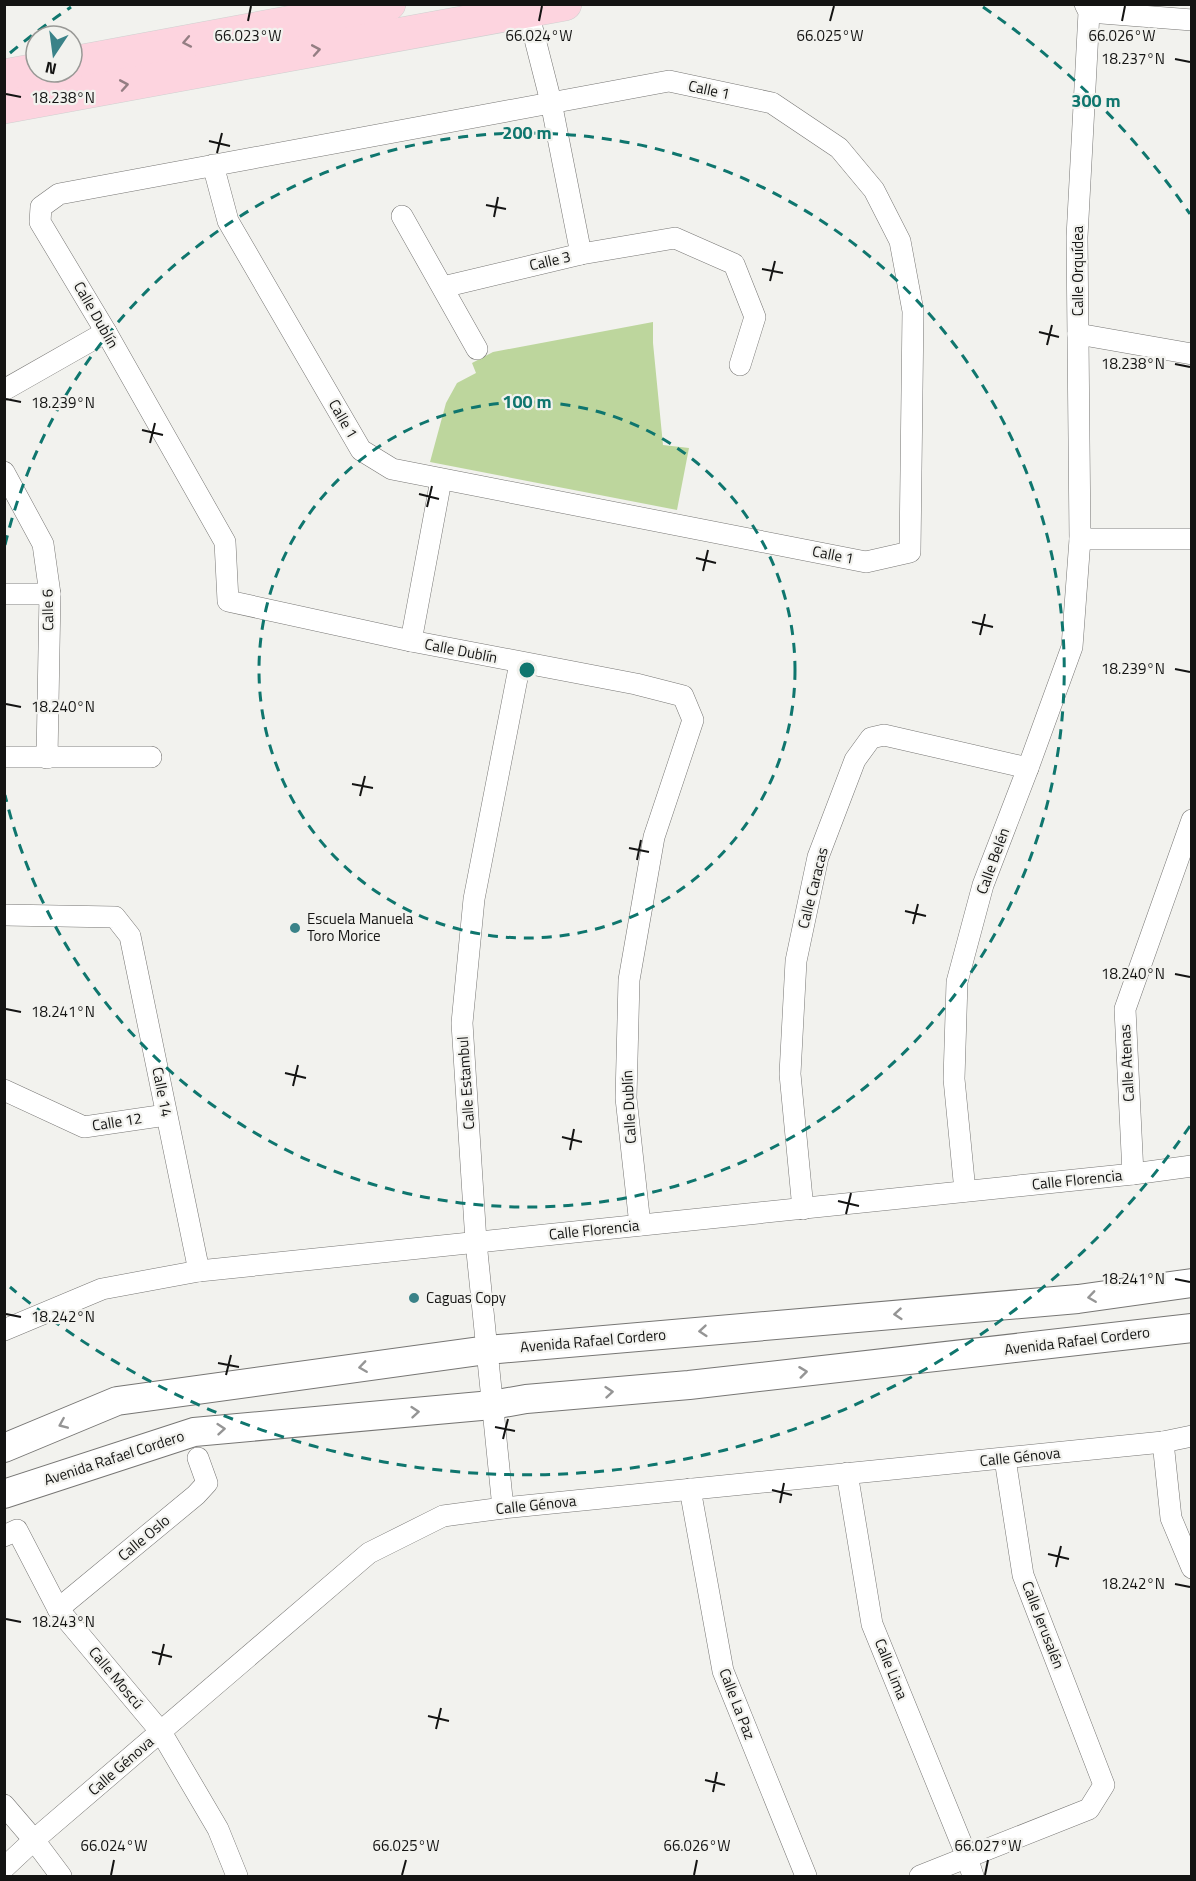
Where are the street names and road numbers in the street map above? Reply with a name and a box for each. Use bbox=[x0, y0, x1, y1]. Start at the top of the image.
street label: Calle 1 bbox=[686, 74, 732, 105]
street label: Calle Orquídea bbox=[1066, 225, 1089, 316]
street label: Calle 3 bbox=[527, 245, 573, 276]
street label: Calle Dublín bbox=[68, 277, 125, 352]
street label: Calle 1 bbox=[323, 395, 364, 443]
street label: Calle 1 bbox=[810, 539, 856, 570]
street label: Calle 6 bbox=[36, 589, 59, 631]
street label: Calle Dublín bbox=[423, 632, 500, 669]
street label: Calle Belén bbox=[970, 824, 1015, 897]
street label: Calle Caracas bbox=[791, 845, 834, 931]
street label: Calle Atenas bbox=[1113, 1024, 1140, 1102]
street label: Calle Estambul bbox=[451, 1036, 480, 1130]
street label: Calle 14 bbox=[146, 1065, 179, 1119]
street label: Calle Dublín bbox=[615, 1070, 642, 1144]
street label: Calle 12 bbox=[90, 1106, 144, 1137]
street label: Calle Florencia bbox=[1031, 1163, 1124, 1196]
street label: Calle Florencia bbox=[548, 1213, 641, 1246]
street label: Avenida Rafael Cordero bbox=[1003, 1320, 1151, 1361]
street label: Avenida Rafael Cordero bbox=[519, 1323, 667, 1358]
street label: Avenida Rafael Cordero bbox=[41, 1424, 187, 1491]
street label: Calle Génova bbox=[979, 1441, 1062, 1472]
street label: Calle Génova bbox=[495, 1489, 578, 1520]
street label: Calle Oslo bbox=[113, 1509, 175, 1566]
street label: Calle Jerusalén bbox=[1016, 1578, 1071, 1672]
street label: Calle Lima bbox=[869, 1635, 914, 1703]
street label: Calle Moscú bbox=[83, 1641, 149, 1714]
street label: Calle La Paz bbox=[713, 1665, 762, 1743]
street label: Calle Génova bbox=[83, 1730, 159, 1801]

